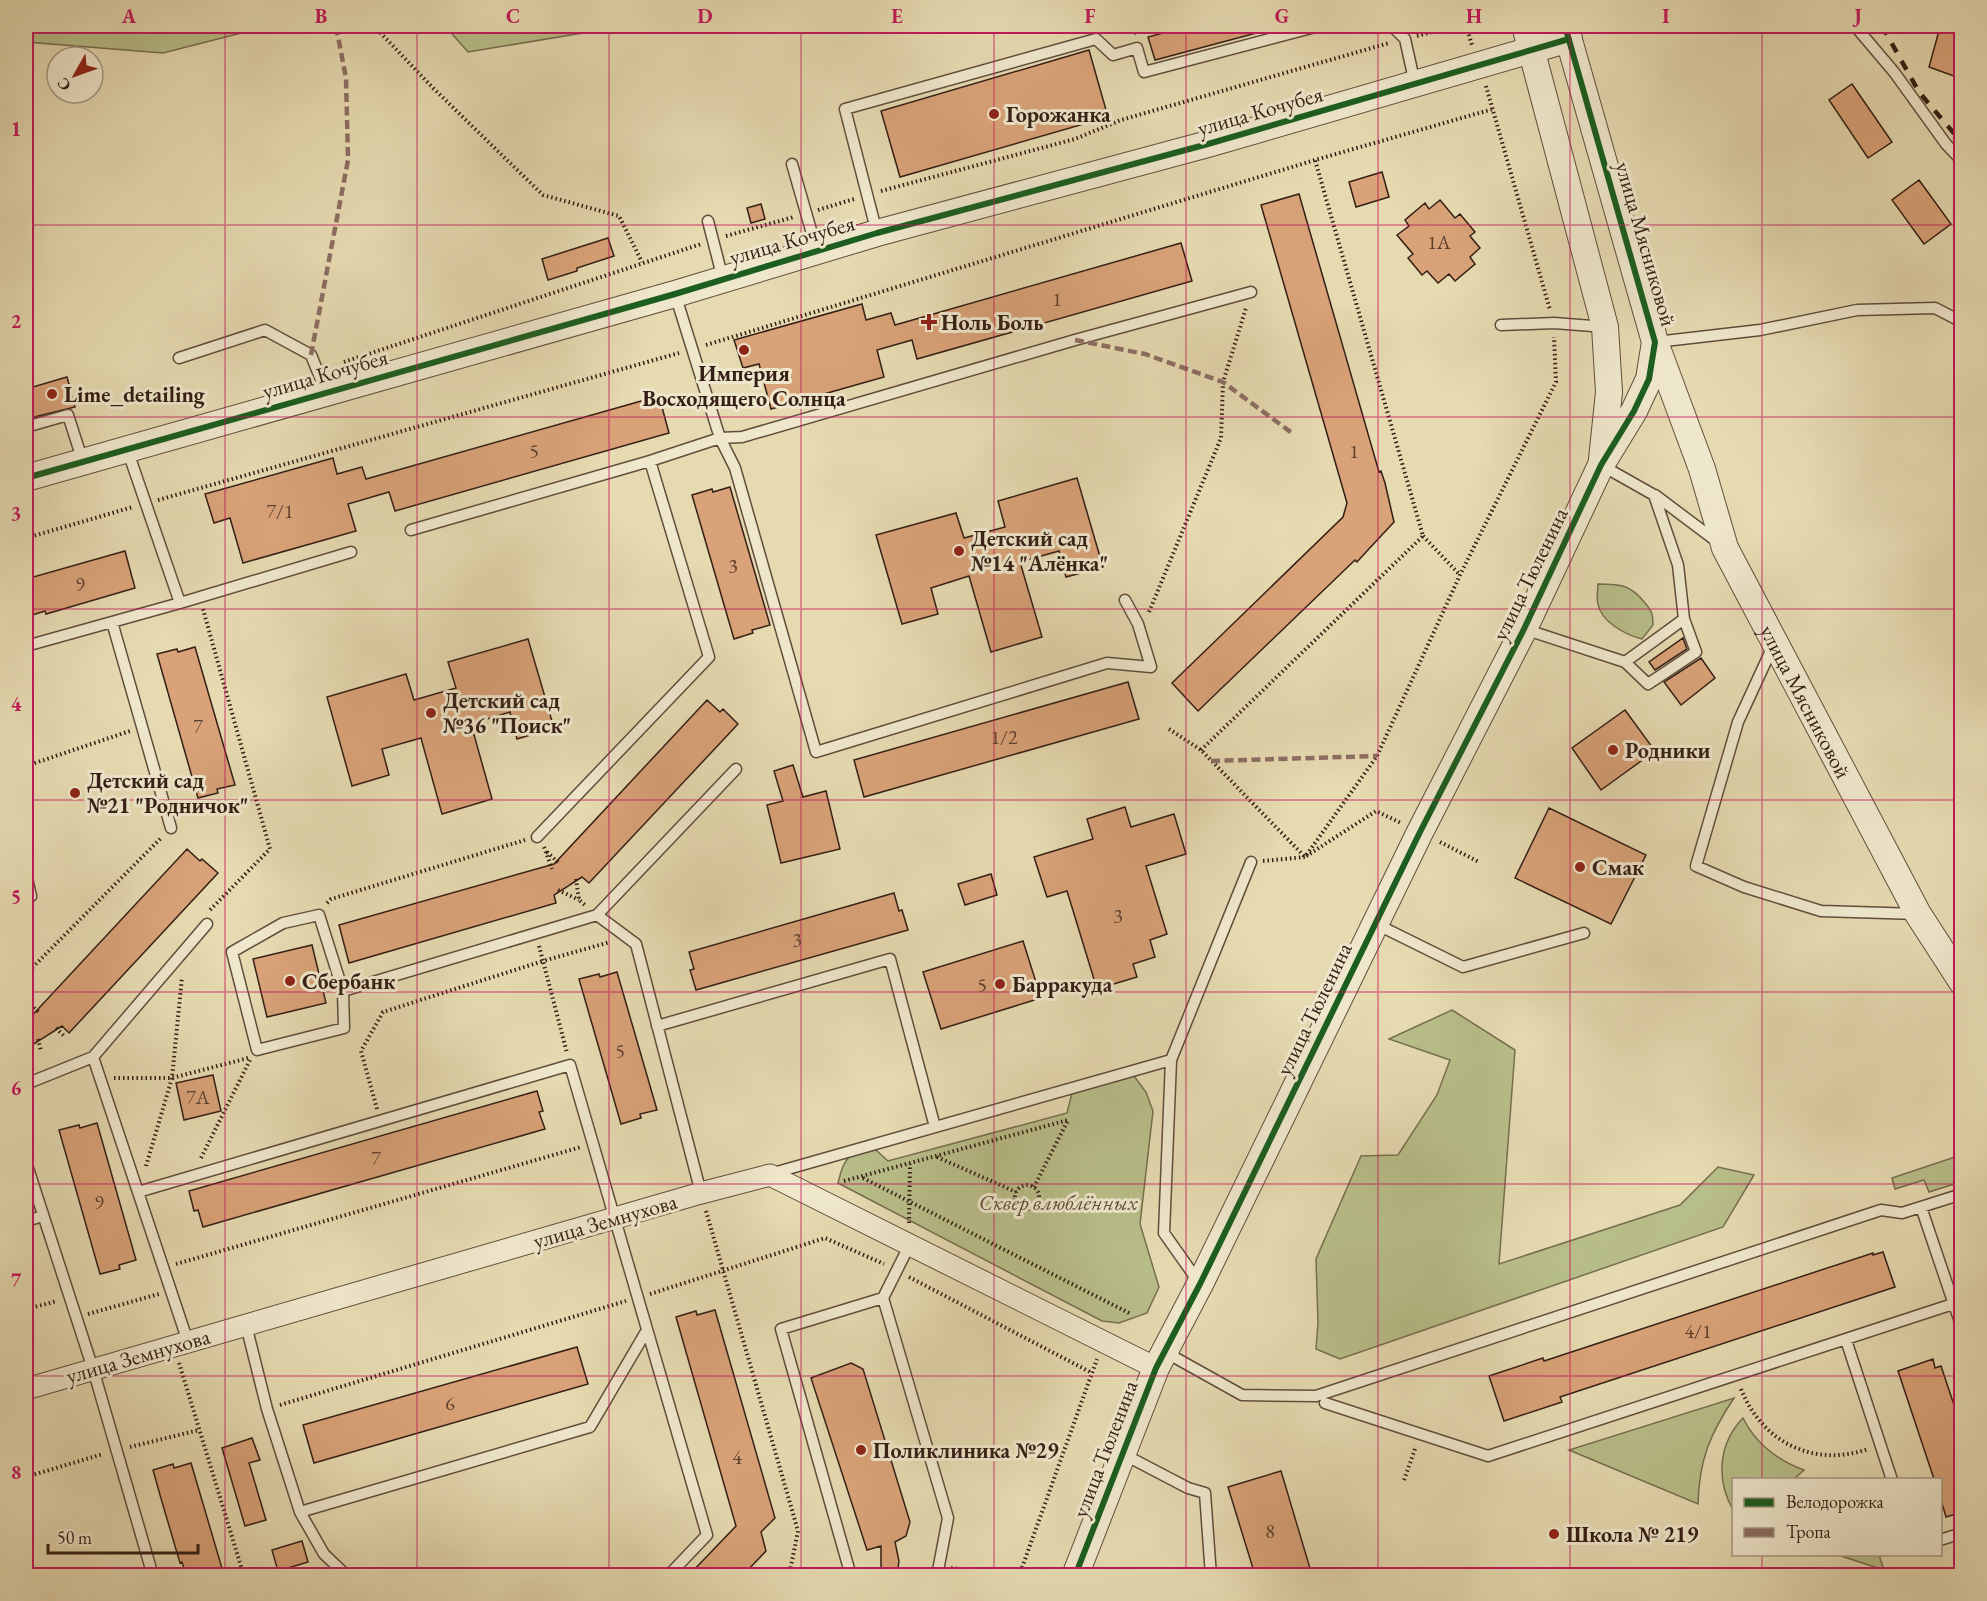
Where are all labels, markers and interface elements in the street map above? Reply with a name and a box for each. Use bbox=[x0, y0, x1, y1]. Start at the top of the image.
text: A bbox=[121, 3, 137, 29]
text: B bbox=[315, 3, 327, 29]
text: C bbox=[506, 3, 520, 29]
text: D bbox=[697, 3, 713, 29]
text: E bbox=[891, 3, 903, 29]
text: F bbox=[1085, 3, 1096, 29]
text: G bbox=[1275, 3, 1289, 29]
text: H bbox=[1466, 3, 1482, 29]
text: I bbox=[1662, 3, 1670, 29]
text: J bbox=[1852, 3, 1862, 29]
north arrow bbox=[45, 45, 105, 105]
text: С bbox=[52, 73, 76, 95]
street label: улица Кочубея bbox=[1194, 79, 1326, 143]
place label: Горожанка bbox=[1006, 100, 1111, 129]
marker: Горожанка bbox=[987, 107, 1001, 121]
text: 1 bbox=[11, 116, 21, 142]
street label: улица Мясниковой bbox=[1609, 158, 1683, 330]
street label: улица Кочубея bbox=[726, 208, 858, 272]
house number: 1А bbox=[1427, 229, 1451, 255]
house number: 1 bbox=[1052, 286, 1062, 312]
text: 2 bbox=[11, 308, 22, 334]
place label: Ноль Боль bbox=[941, 308, 1043, 337]
marker: Ноль Боль bbox=[922, 315, 936, 329]
street label: улица Кочубея bbox=[259, 342, 391, 406]
marker: Империя Восходящего Солнца bbox=[737, 343, 751, 357]
place label: Империя Восходящего Солнца bbox=[642, 359, 846, 413]
place label: Lime_detailing bbox=[64, 380, 206, 409]
marker: Lime_detailing bbox=[45, 387, 59, 401]
house number: 5 bbox=[529, 438, 539, 464]
house number: 1 bbox=[1349, 438, 1359, 464]
house number: 7/1 bbox=[266, 498, 294, 524]
text: 3 bbox=[11, 500, 21, 526]
street label: улица Тюленина bbox=[1485, 502, 1575, 645]
place label: Детский сад №14 "Алёнка" bbox=[971, 524, 1108, 578]
marker: Детский сад №14 "Алёнка" bbox=[952, 544, 966, 558]
house number: 3 bbox=[728, 553, 738, 579]
house number: 9 bbox=[75, 571, 85, 597]
street label: улица Мясниковой bbox=[1753, 619, 1859, 784]
place label: Детский сад №36 "Поиск" bbox=[443, 686, 571, 740]
text: 4 bbox=[11, 691, 22, 717]
marker: Детский сад №36 "Поиск" bbox=[424, 706, 438, 720]
house number: 7 bbox=[193, 713, 203, 739]
house number: 1/2 bbox=[990, 724, 1018, 750]
place label: Родники bbox=[1625, 736, 1711, 765]
marker: Родники bbox=[1606, 743, 1620, 757]
place label: Детский сад №21 "Родничок" bbox=[87, 766, 249, 820]
marker: Детский сад №21 "Родничок" bbox=[68, 786, 82, 800]
place label: Смак bbox=[1592, 853, 1645, 882]
marker: Смак bbox=[1573, 860, 1587, 874]
text: 5 bbox=[11, 883, 21, 909]
house number: 3 bbox=[1113, 903, 1123, 929]
house number: 3 bbox=[792, 927, 802, 953]
street label: улица Тюленина bbox=[1269, 937, 1359, 1080]
place label: Сбербанк bbox=[302, 967, 396, 996]
place label: Барракуда bbox=[1012, 970, 1113, 999]
house number: 5 bbox=[977, 972, 987, 998]
marker: Сбербанк bbox=[283, 974, 297, 988]
marker: Барракуда bbox=[993, 977, 1007, 991]
house number: 5 bbox=[615, 1038, 625, 1064]
text: 6 bbox=[11, 1075, 22, 1101]
house number: 7А bbox=[186, 1084, 210, 1110]
house number: 7 bbox=[371, 1145, 381, 1171]
street label: улица Земнухова bbox=[530, 1187, 680, 1255]
park label: Сквер влюблённых bbox=[979, 1188, 1139, 1217]
house number: 9 bbox=[94, 1189, 104, 1215]
text: 7 bbox=[11, 1267, 22, 1293]
house number: 4/1 bbox=[1684, 1318, 1712, 1344]
street label: улица Земнухова bbox=[63, 1322, 213, 1390]
street label: улица Тюленина bbox=[1066, 1376, 1145, 1522]
house number: 6 bbox=[445, 1390, 455, 1416]
place label: Поликлиника №29 bbox=[873, 1436, 1059, 1465]
marker: Поликлиника №29 bbox=[854, 1443, 868, 1457]
house number: 4 bbox=[732, 1444, 742, 1470]
text: 8 bbox=[11, 1459, 21, 1485]
legend bbox=[1732, 1478, 1942, 1556]
text: Велодорожка bbox=[1786, 1490, 1885, 1513]
scale bar bbox=[48, 1517, 198, 1555]
house number: 8 bbox=[1265, 1518, 1275, 1544]
place label: Школа № 219 bbox=[1566, 1520, 1699, 1549]
text: Тропа bbox=[1786, 1520, 1832, 1543]
text: 50 m bbox=[57, 1526, 92, 1549]
marker: Школа № 219 bbox=[1547, 1527, 1561, 1541]

